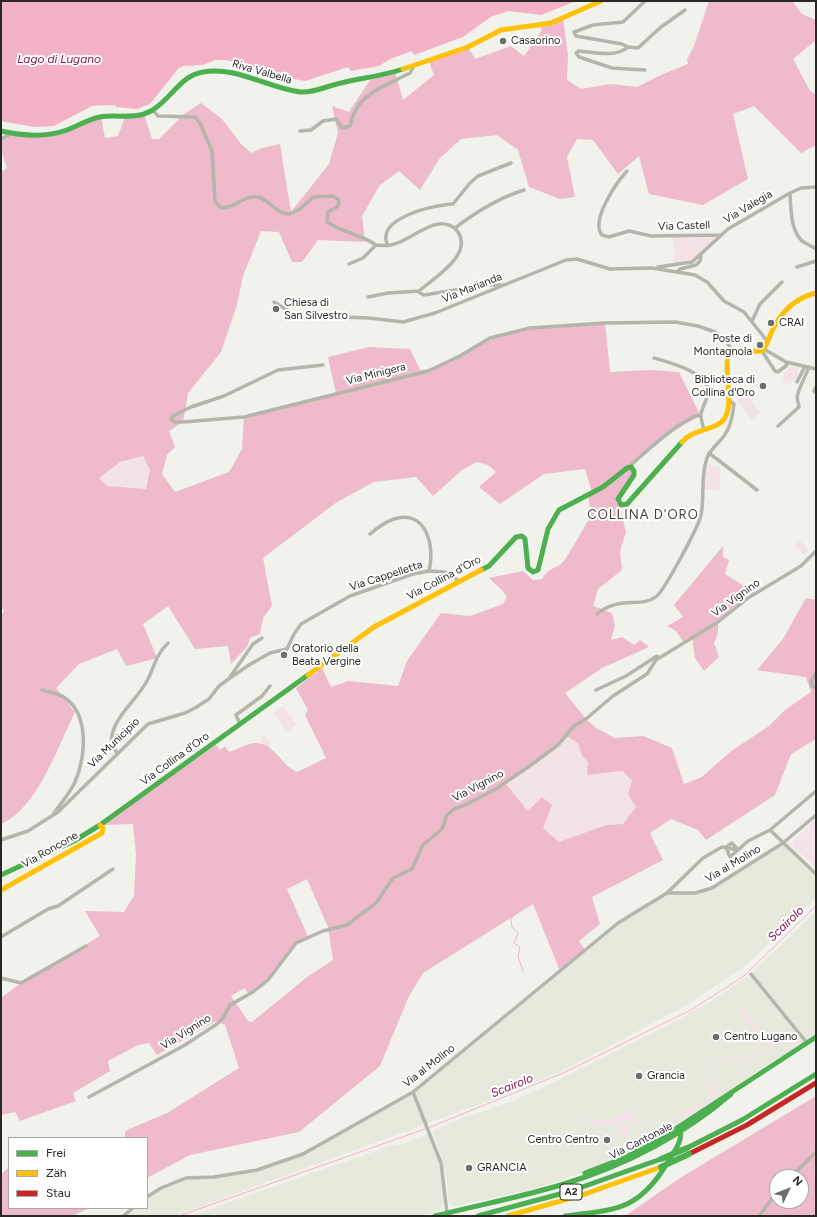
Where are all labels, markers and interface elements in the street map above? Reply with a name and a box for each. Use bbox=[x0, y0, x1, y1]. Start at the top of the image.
place label: Casaorino bbox=[511, 34, 560, 48]
marker: Casaorino bbox=[498, 36, 508, 46]
water label: Lago di Lugano bbox=[17, 52, 101, 66]
street label: Riva Valbella bbox=[231, 57, 293, 87]
street label: Via Valegia bbox=[721, 187, 775, 227]
street label: Via Castell bbox=[658, 218, 710, 234]
street label: Via Marianda bbox=[440, 270, 504, 306]
place label: Chiesa di San Silvestro bbox=[284, 296, 348, 322]
marker: Chiesa di San Silvestro bbox=[271, 304, 281, 314]
place label: CRAI bbox=[779, 316, 804, 330]
marker: CRAI bbox=[766, 318, 776, 328]
place label: Poste di Montagnola bbox=[693, 332, 752, 358]
marker: Poste di Montagnola bbox=[755, 340, 765, 350]
street label: Via Minigera bbox=[345, 360, 407, 388]
place label: Biblioteca di Collina d'Oro bbox=[692, 373, 755, 399]
marker: Biblioteca di Collina d'Oro bbox=[758, 381, 768, 391]
district label: COLLINA D'ORO bbox=[587, 507, 699, 523]
street label: Via Collina d'Oro bbox=[405, 553, 483, 603]
street label: Via Cappelletta bbox=[348, 558, 424, 594]
street label: Via Vignino bbox=[709, 576, 763, 620]
place label: Oratorio della Beata Vergine bbox=[292, 642, 361, 668]
marker: Oratorio della Beata Vergine bbox=[279, 650, 289, 660]
street label: Via Municipio bbox=[85, 715, 143, 771]
street label: Via Collina d'Oro bbox=[138, 730, 212, 788]
street label: Via Vignino bbox=[450, 767, 506, 805]
street label: Via Roncone bbox=[20, 829, 80, 871]
street label: Via al Molino bbox=[703, 842, 763, 886]
water label: Scairolo bbox=[765, 903, 807, 945]
street label: Via Vignino bbox=[159, 1011, 213, 1053]
place label: Centro Lugano bbox=[724, 1030, 797, 1044]
marker: Centro Lugano bbox=[711, 1032, 721, 1042]
street label: Via al Molino bbox=[400, 1042, 458, 1090]
place label: Grancia bbox=[647, 1069, 685, 1083]
water label: Scairolo bbox=[489, 1071, 535, 1101]
marker: Grancia bbox=[634, 1071, 644, 1081]
street label: Via Cantonale bbox=[607, 1119, 675, 1163]
place label: Centro Centro bbox=[528, 1133, 599, 1147]
marker: Centro Centro bbox=[602, 1135, 612, 1145]
legend bbox=[8, 1137, 148, 1209]
text: Frei bbox=[46, 1146, 66, 1160]
place label: GRANCIA bbox=[477, 1161, 527, 1175]
marker: GRANCIA bbox=[464, 1163, 474, 1173]
text: Zäh bbox=[46, 1166, 67, 1180]
north arrow bbox=[769, 1169, 809, 1209]
text: N bbox=[790, 1174, 805, 1189]
road number: A2 bbox=[560, 1184, 582, 1200]
text: Stau bbox=[46, 1186, 71, 1200]

